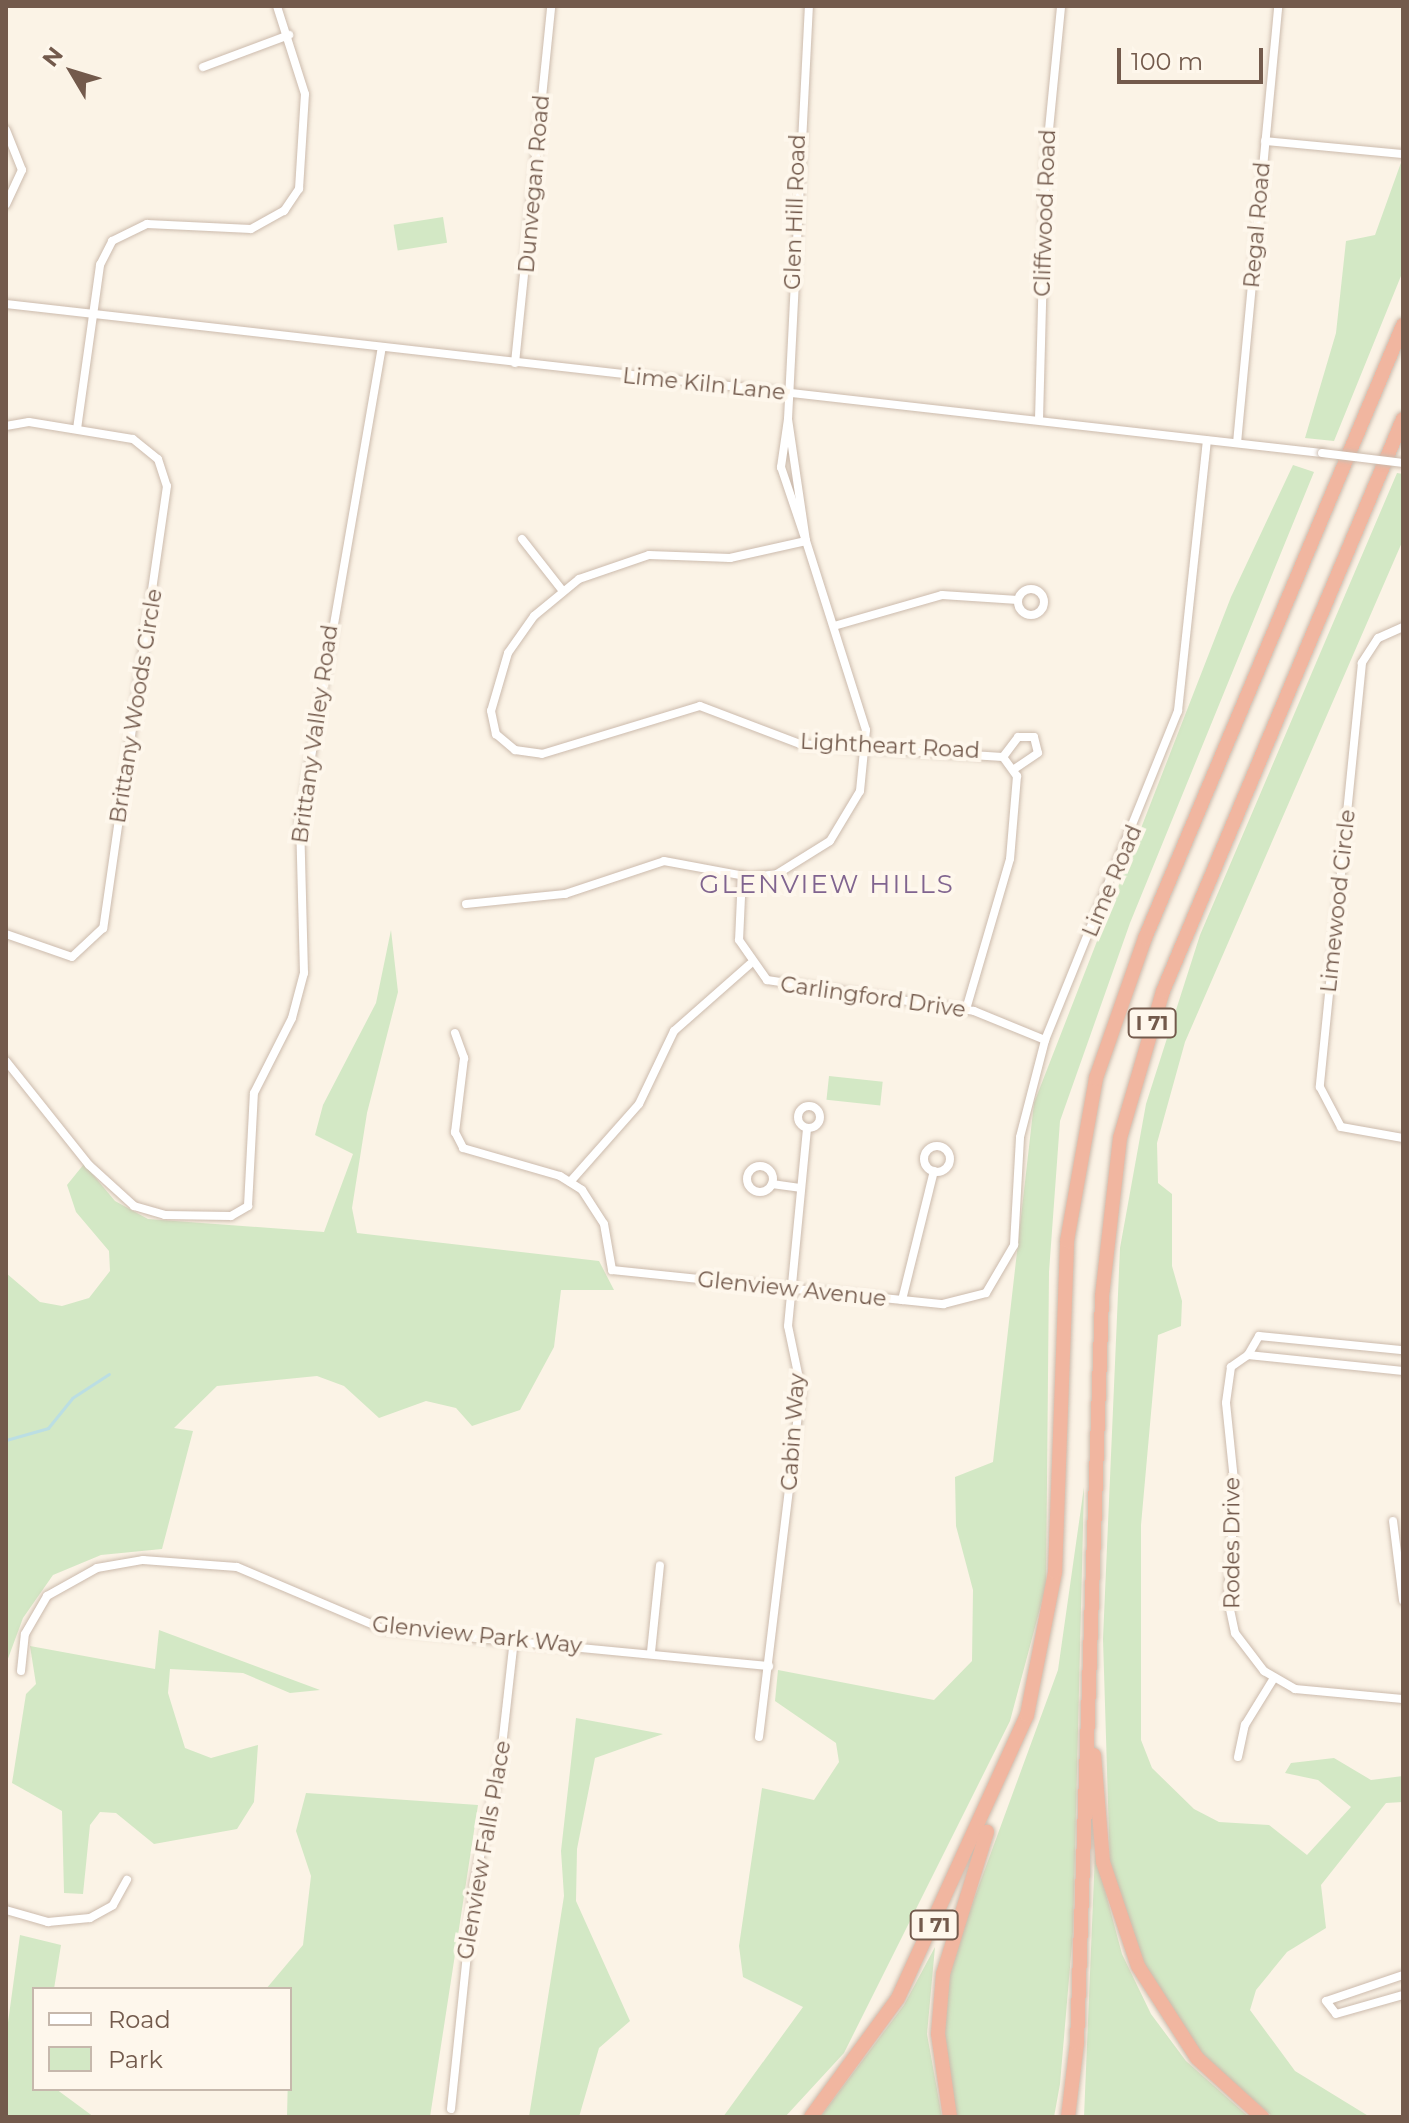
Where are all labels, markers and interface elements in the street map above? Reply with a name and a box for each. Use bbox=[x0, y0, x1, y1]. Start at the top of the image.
north arrow bbox=[32, 32, 112, 112]
scale bar bbox=[1121, 32, 1267, 82]
text: N bbox=[37, 42, 69, 72]
text: 100 m bbox=[1131, 47, 1203, 76]
street label: Dunvegan Road bbox=[513, 94, 555, 274]
street label: Cliffwood Road bbox=[1029, 129, 1061, 297]
street label: Glen Hill Road bbox=[779, 134, 811, 290]
street label: Regal Road bbox=[1238, 161, 1276, 289]
street label: Lime Kiln Lane bbox=[621, 362, 787, 406]
street label: Brittany Woods Circle bbox=[104, 587, 168, 825]
street label: Brittany Valley Road bbox=[287, 623, 343, 845]
street label: Lightheart Road bbox=[799, 728, 981, 764]
street label: Limewood Circle bbox=[1315, 808, 1361, 994]
street label: Lime Road bbox=[1077, 821, 1147, 941]
district label: GLENVIEW HILLS bbox=[699, 869, 955, 901]
street label: Carlingford Drive bbox=[779, 971, 967, 1023]
road number: I 71 bbox=[1126, 1007, 1178, 1039]
street label: Glenview Avenue bbox=[696, 1266, 888, 1312]
street label: Cabin Way bbox=[776, 1372, 810, 1492]
street label: Rodes Drive bbox=[1219, 1477, 1245, 1609]
street label: Glenview Park Way bbox=[371, 1611, 583, 1659]
street label: Glenview Falls Place bbox=[452, 1738, 516, 1962]
road number: I 71 bbox=[908, 1909, 960, 1941]
legend bbox=[32, 1987, 292, 2091]
text: Road bbox=[108, 2005, 171, 2034]
text: Park bbox=[108, 2045, 163, 2074]

